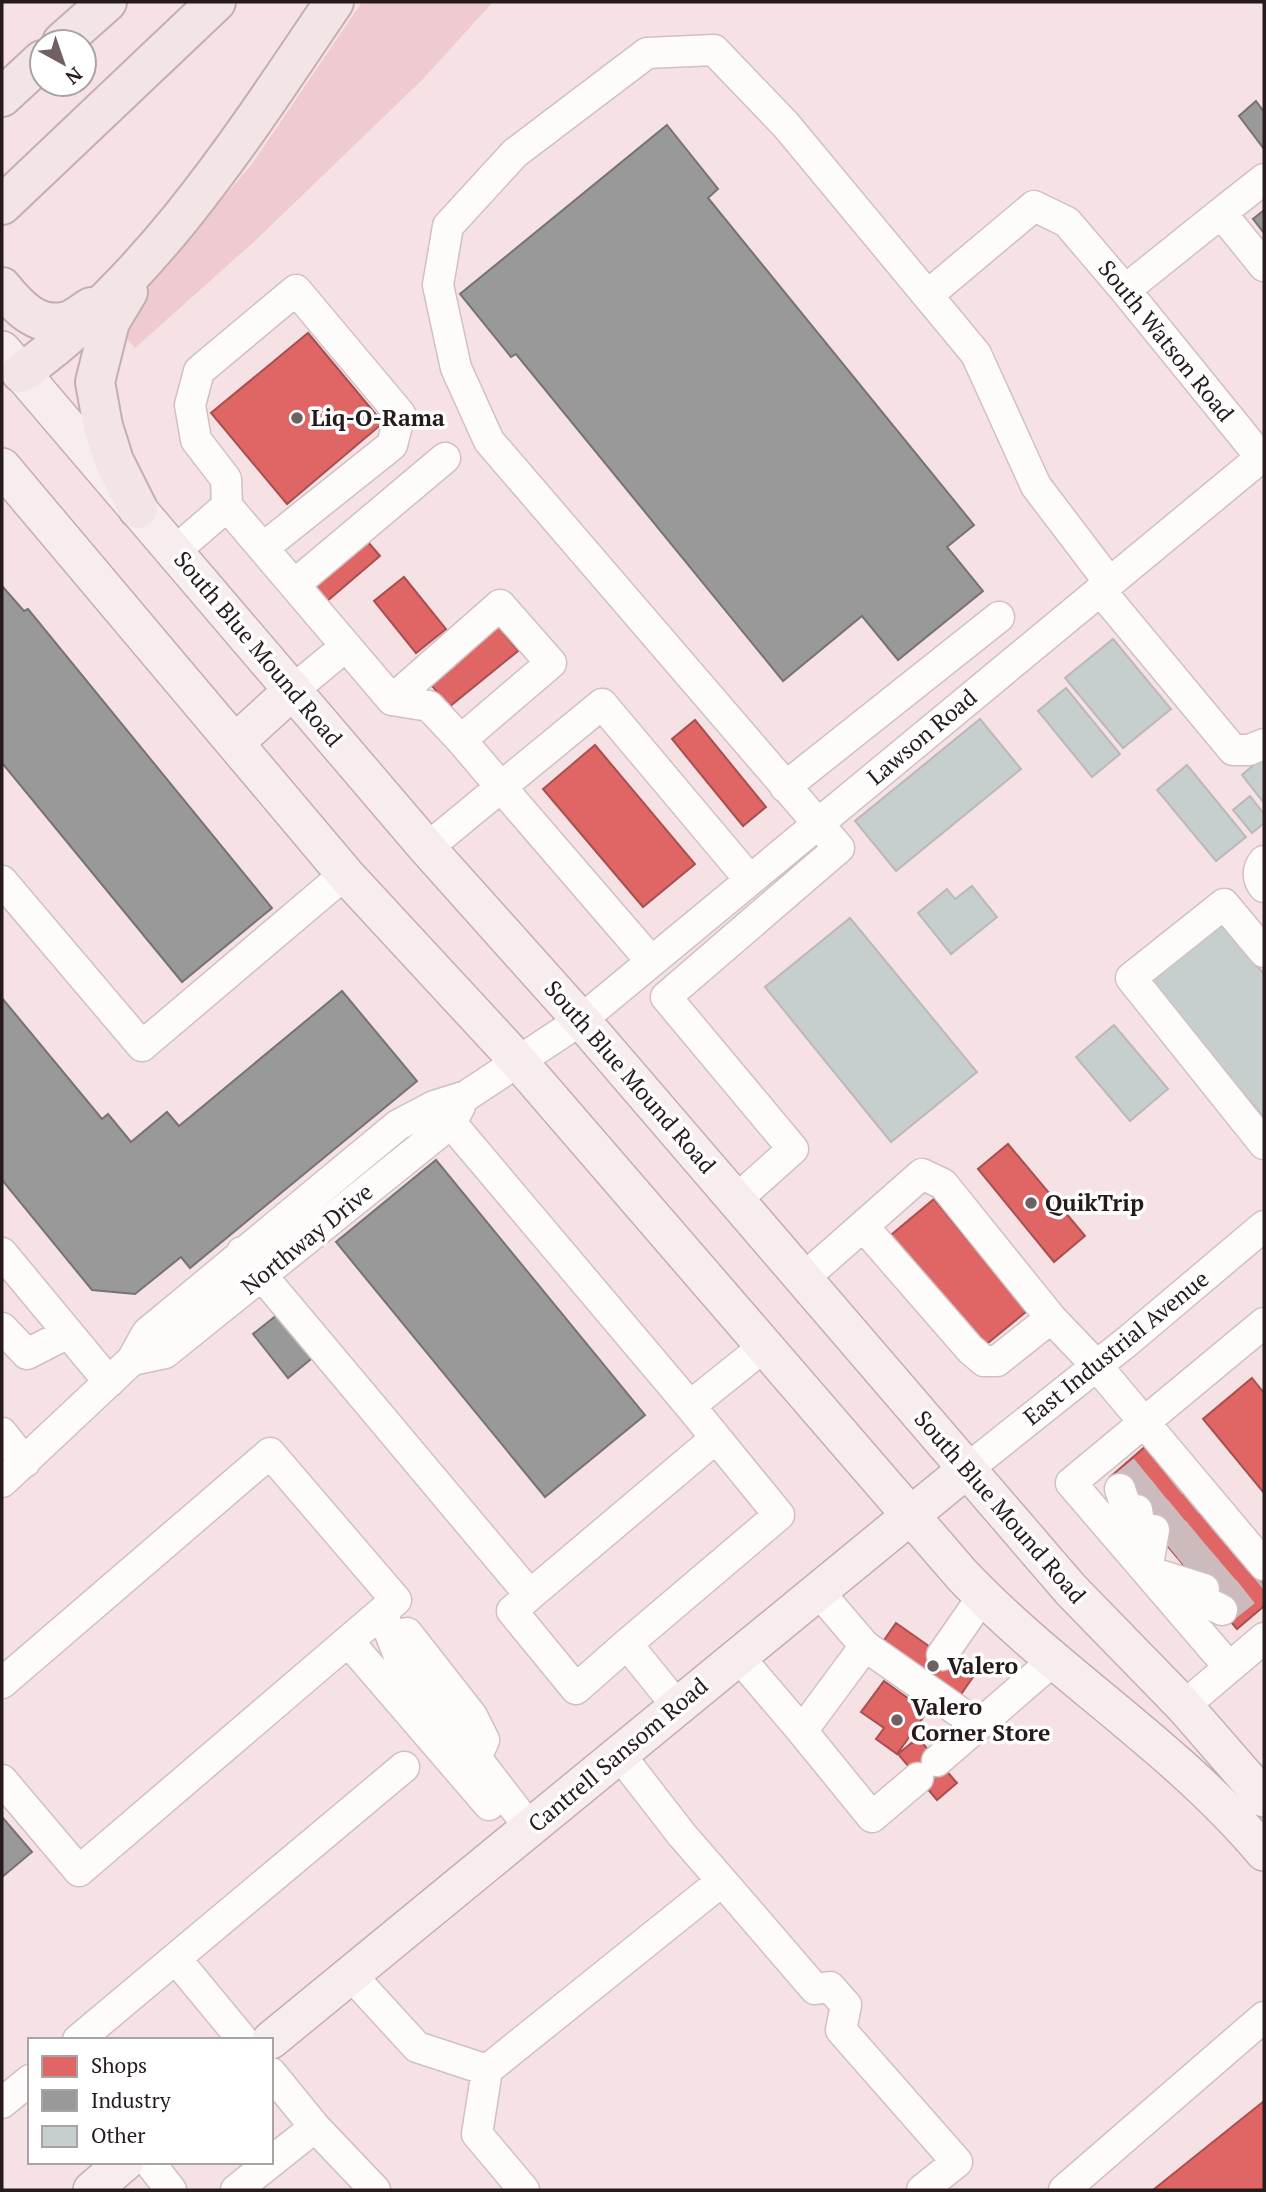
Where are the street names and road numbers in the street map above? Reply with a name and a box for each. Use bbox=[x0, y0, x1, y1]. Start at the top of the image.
street label: South Watson Road bbox=[1092, 254, 1241, 428]
street label: South Blue Mound Road bbox=[167, 544, 350, 753]
street label: Lawson Road bbox=[860, 681, 983, 792]
street label: South Blue Mound Road bbox=[538, 973, 723, 1180]
street label: Northway Drive bbox=[234, 1176, 379, 1301]
street label: East Industrial Avenue bbox=[1017, 1263, 1215, 1432]
street label: South Blue Mound Road bbox=[908, 1403, 1093, 1610]
street label: Cantrell Sansom Road bbox=[521, 1670, 714, 1839]

